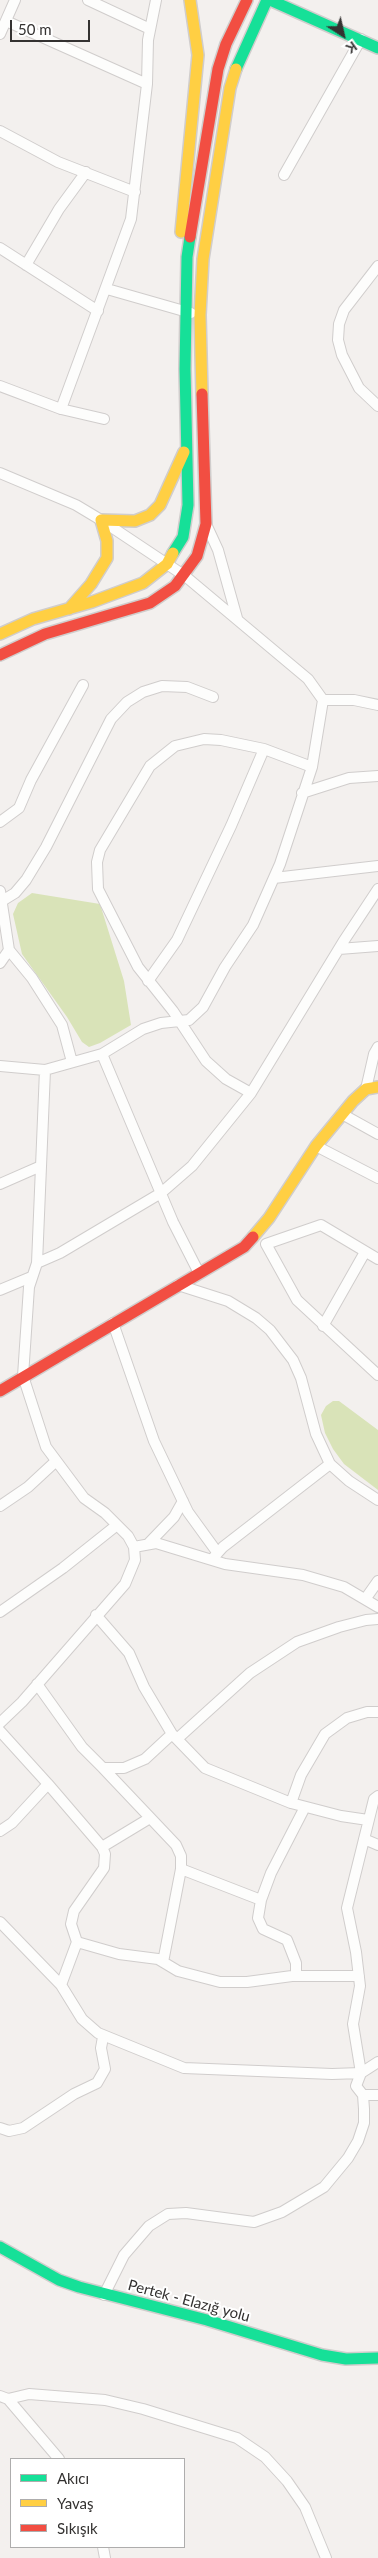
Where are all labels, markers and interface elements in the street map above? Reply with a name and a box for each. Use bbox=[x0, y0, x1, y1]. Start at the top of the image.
scale bar bbox=[12, 10, 92, 42]
north arrow bbox=[318, 10, 368, 60]
text: 50 m bbox=[18, 20, 52, 38]
text: K bbox=[343, 38, 361, 57]
street label: Pertek - Elazığ yolu bbox=[126, 2276, 252, 2326]
legend bbox=[10, 2458, 185, 2548]
text: Akıcı bbox=[57, 2469, 89, 2487]
text: Yavaş bbox=[57, 2494, 94, 2512]
text: Sıkışık bbox=[57, 2519, 98, 2537]

